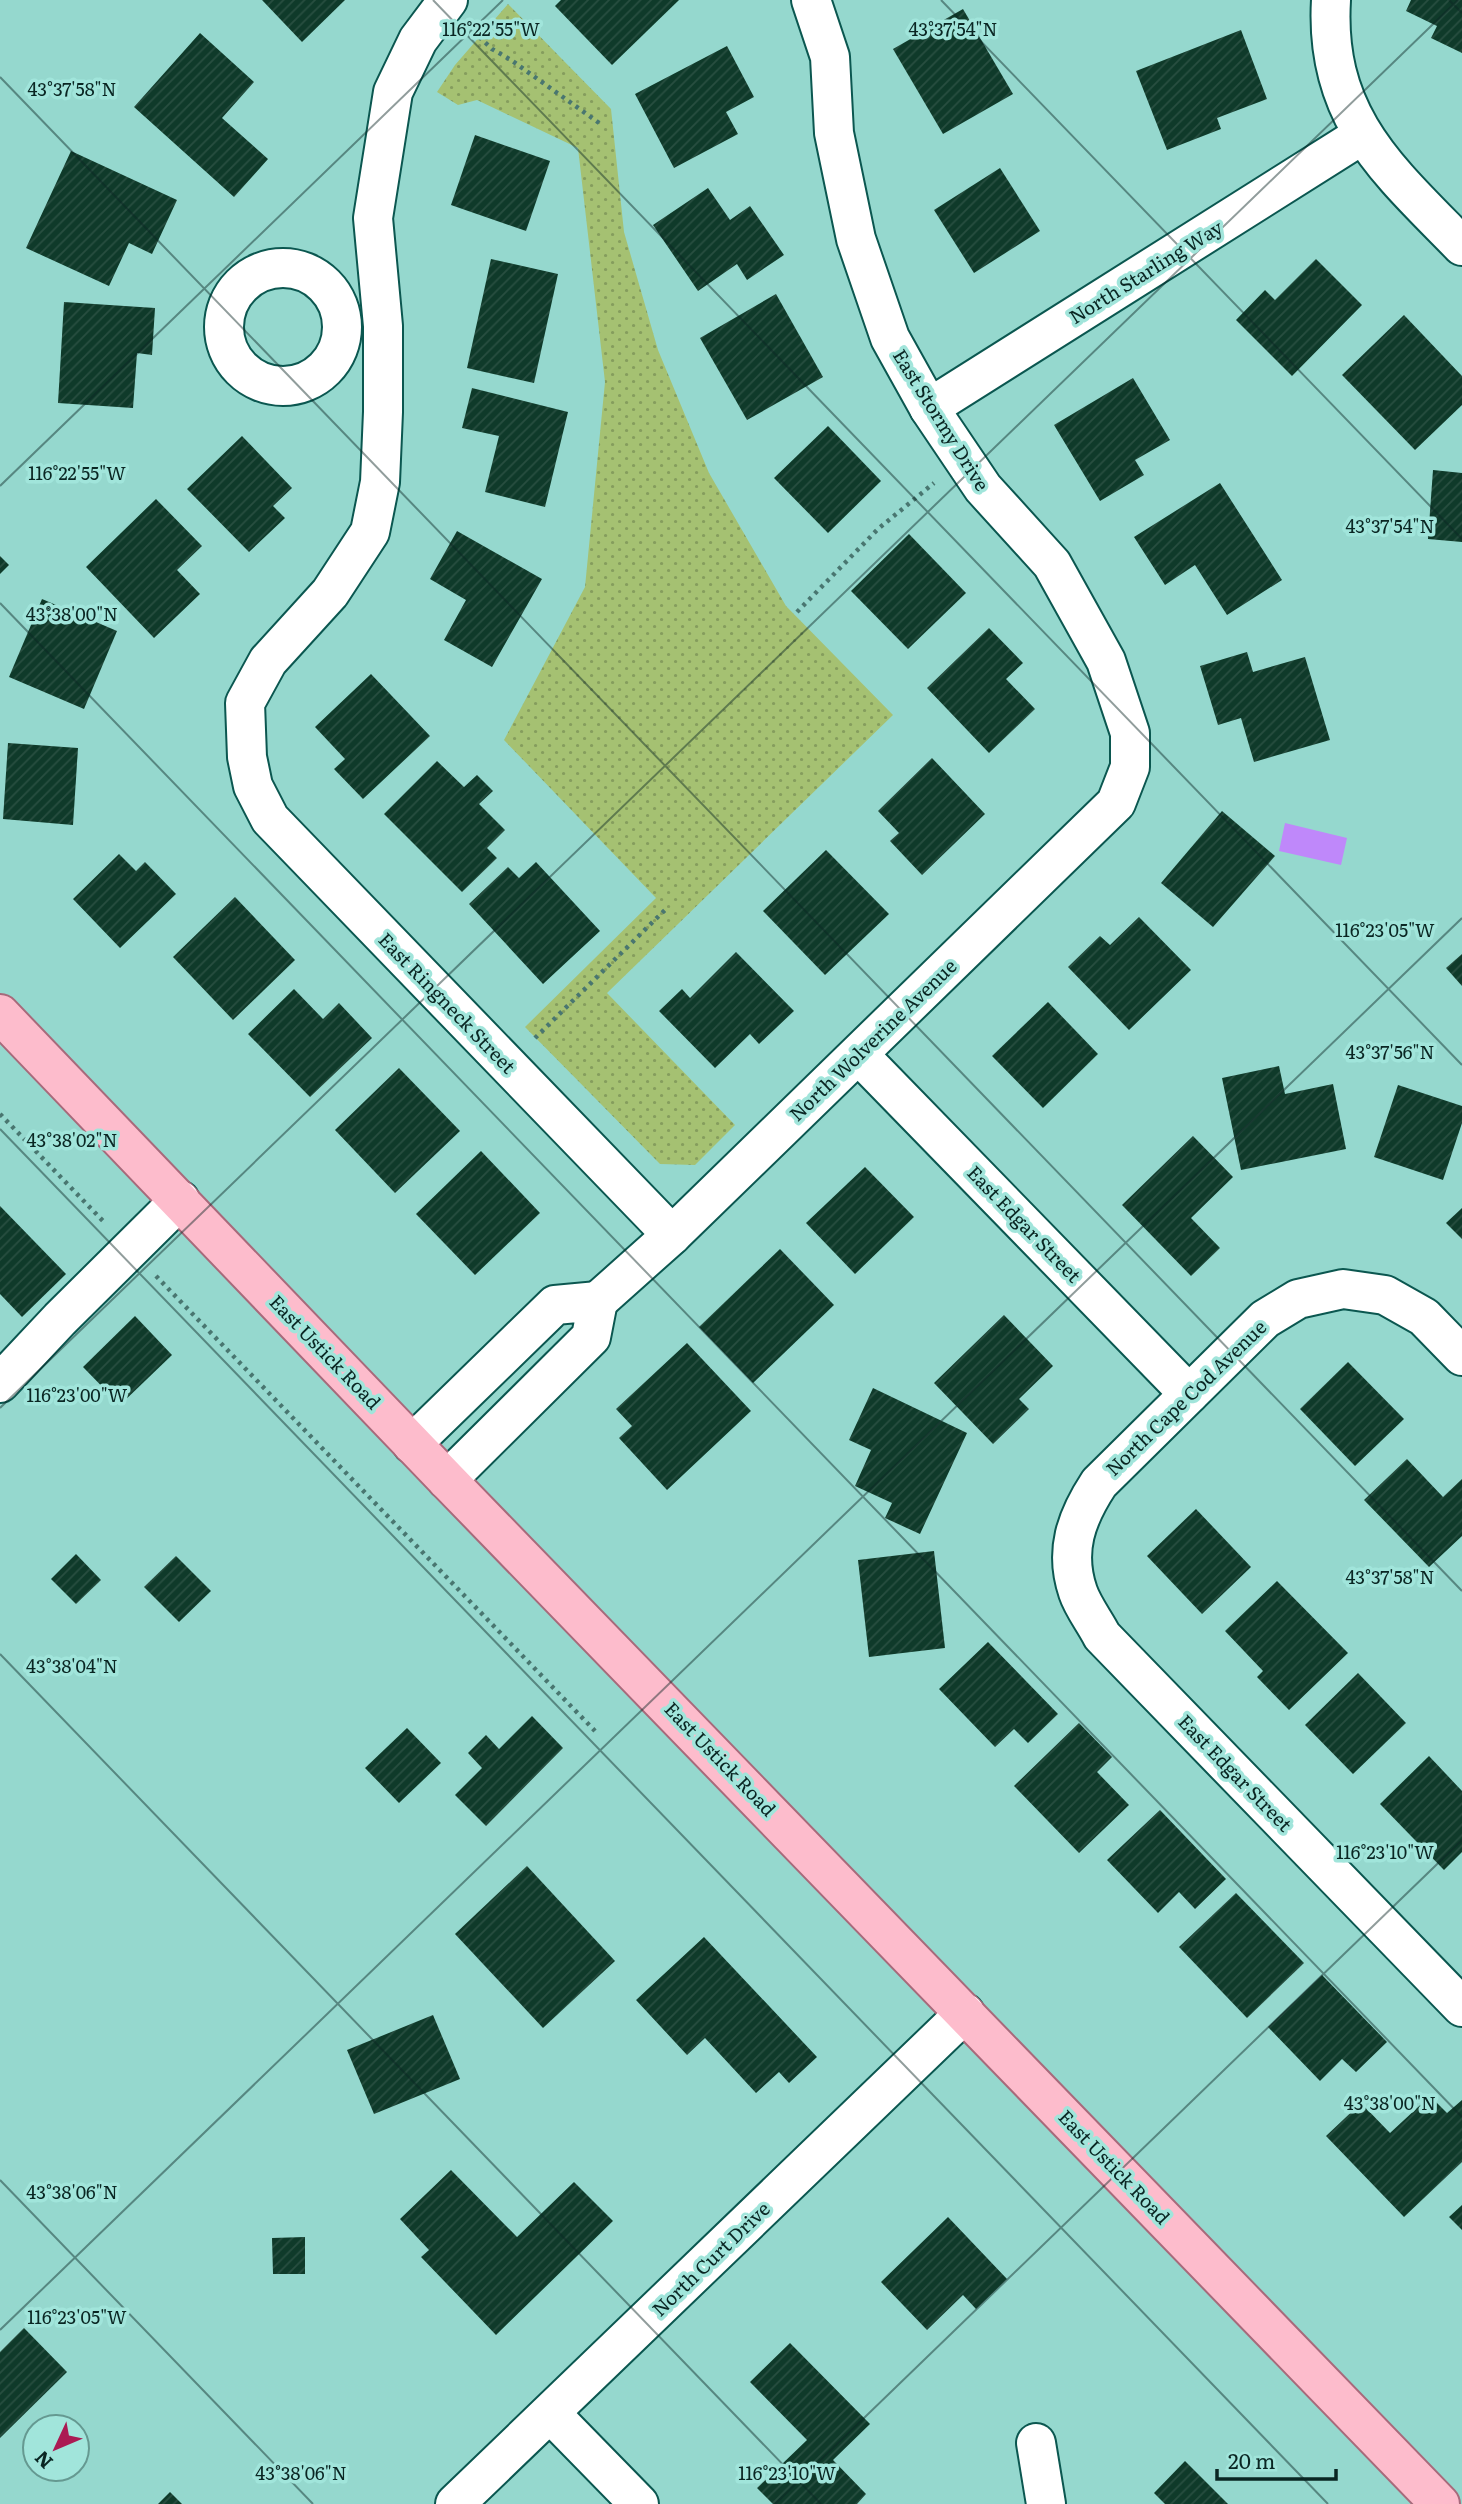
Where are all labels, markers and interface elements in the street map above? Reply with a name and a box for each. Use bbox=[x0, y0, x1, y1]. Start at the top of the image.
text: 116°22'55"W bbox=[442, 15, 540, 42]
text: 43°37'54"N bbox=[908, 15, 998, 42]
text: 43°37'58"N bbox=[27, 75, 117, 102]
street label: North Starling Way bbox=[1063, 212, 1228, 330]
street label: East Stormy Drive bbox=[887, 343, 997, 496]
text: 116°22'55"W bbox=[28, 459, 126, 486]
text: 43°37'54"N bbox=[1345, 512, 1435, 539]
text: 43°38'00"N bbox=[26, 600, 118, 627]
text: 116°23'05"W bbox=[1335, 916, 1435, 943]
street label: East Ringneck Street bbox=[373, 925, 523, 1079]
street label: North Wolverine Avenue bbox=[782, 952, 962, 1127]
text: 43°37'56"N bbox=[1346, 1038, 1434, 1065]
text: 43°38'02"N bbox=[27, 1126, 117, 1153]
street label: East Edgar Street bbox=[961, 1158, 1088, 1288]
street label: East Ustick Road bbox=[264, 1288, 388, 1415]
street label: North Cape Cod Avenue bbox=[1099, 1313, 1272, 1482]
text: 116°23'00"W bbox=[27, 1381, 128, 1408]
text: 43°37'58"N bbox=[1345, 1563, 1435, 1590]
text: 43°38'04"N bbox=[26, 1652, 118, 1679]
street label: East Ustick Road bbox=[659, 1695, 783, 1822]
street label: East Edgar Street bbox=[1172, 1707, 1299, 1837]
text: 116°23'10"W bbox=[1336, 1838, 1434, 1865]
text: 43°38'00"N bbox=[1344, 2089, 1436, 2116]
street label: East Ustick Road bbox=[1053, 2103, 1177, 2230]
text: 43°38'06"N bbox=[26, 2178, 118, 2205]
street label: North Curt Drive bbox=[645, 2195, 776, 2322]
text: 116°23'05"W bbox=[27, 2303, 127, 2330]
north arrow bbox=[21, 2413, 91, 2483]
scale bar bbox=[1217, 2438, 1336, 2482]
text: 20 m bbox=[1228, 2444, 1275, 2475]
text: N bbox=[27, 2445, 59, 2476]
text: 43°38'06"N bbox=[255, 2459, 347, 2486]
text: 116°23'10"W bbox=[738, 2459, 836, 2486]

